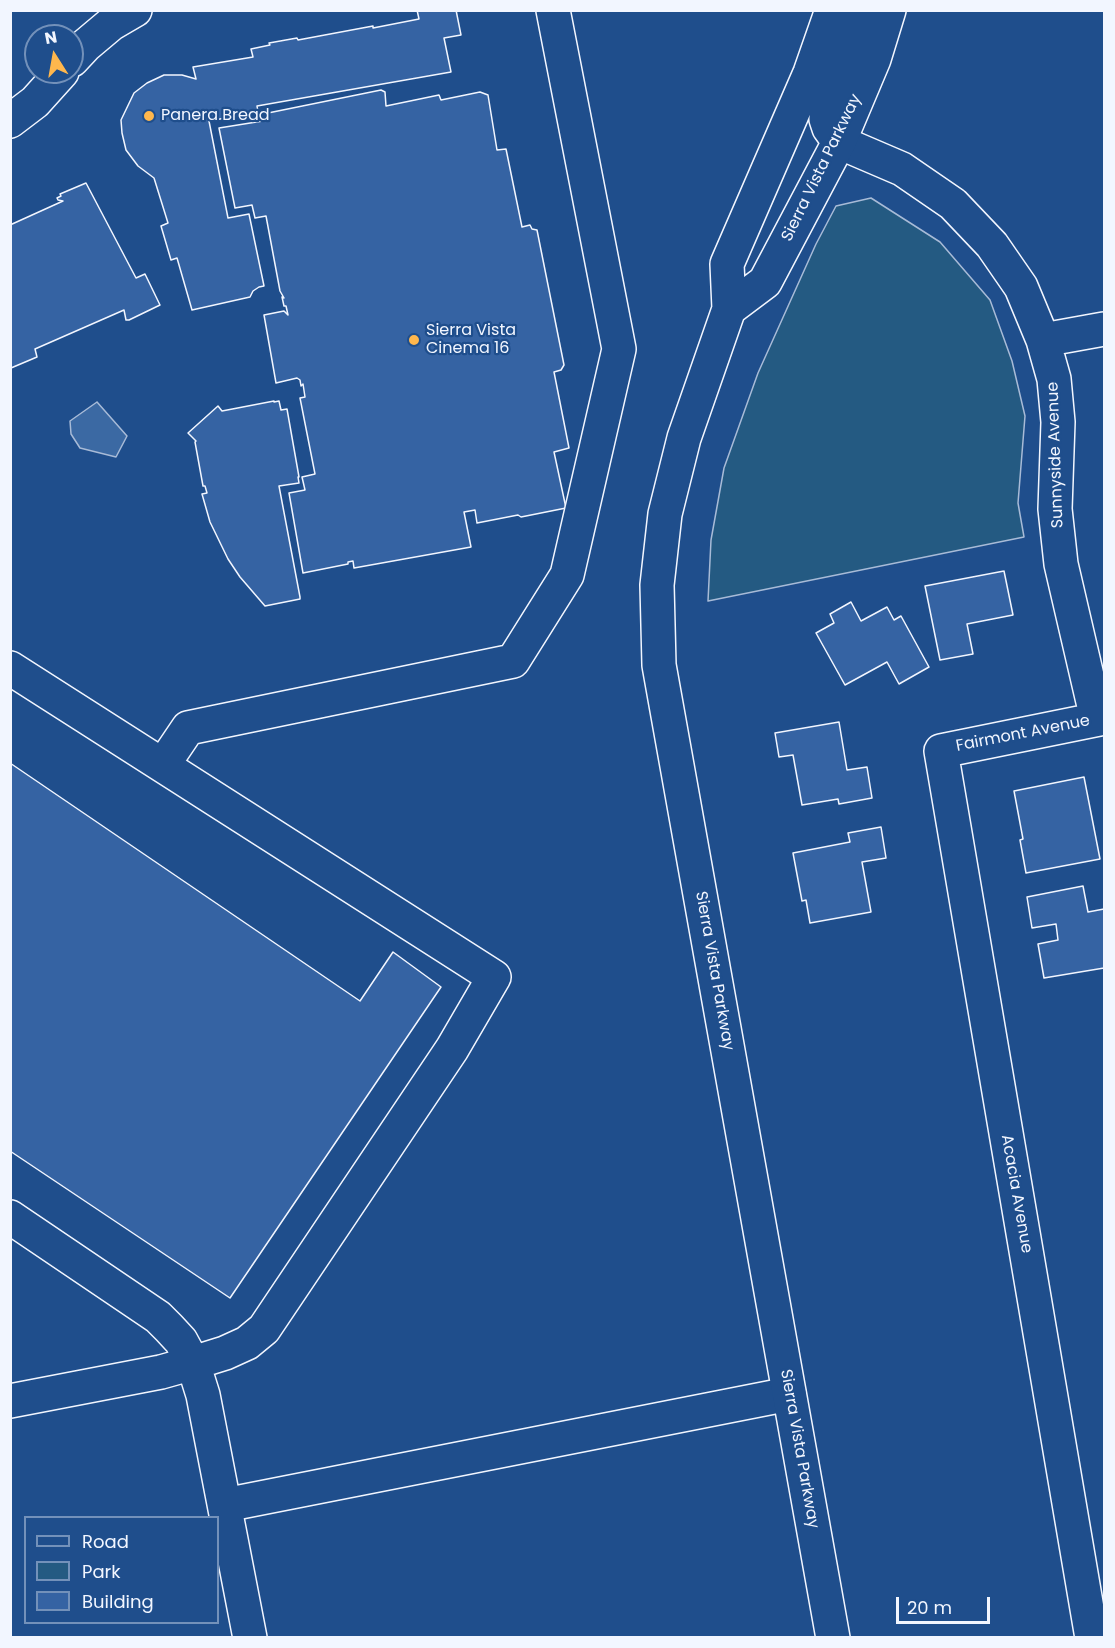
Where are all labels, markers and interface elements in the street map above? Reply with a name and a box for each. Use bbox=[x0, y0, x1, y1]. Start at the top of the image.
north arrow bbox=[24, 24, 84, 84]
text: N bbox=[43, 25, 59, 50]
street label: Sierra Vista Parkway bbox=[778, 91, 866, 245]
place label: Panera Bread bbox=[161, 106, 270, 126]
marker: Panera Bread bbox=[142, 109, 156, 123]
place label: Sierra Vista Cinema 16 bbox=[426, 321, 516, 359]
marker: Sierra Vista Cinema 16 bbox=[407, 333, 421, 347]
street label: Sunnyside Avenue bbox=[1044, 381, 1068, 529]
street label: Fairmont Avenue bbox=[954, 712, 1092, 756]
street label: Sierra Vista Parkway bbox=[691, 890, 737, 1052]
street label: Acacia Avenue bbox=[996, 1133, 1036, 1255]
street label: Sierra Vista Parkway bbox=[776, 1368, 822, 1530]
legend bbox=[24, 1516, 219, 1624]
text: Road bbox=[82, 1529, 129, 1554]
text: Park bbox=[82, 1559, 121, 1584]
scale bar bbox=[899, 1585, 994, 1623]
text: Building bbox=[82, 1589, 154, 1614]
text: 20 m bbox=[907, 1595, 952, 1620]

